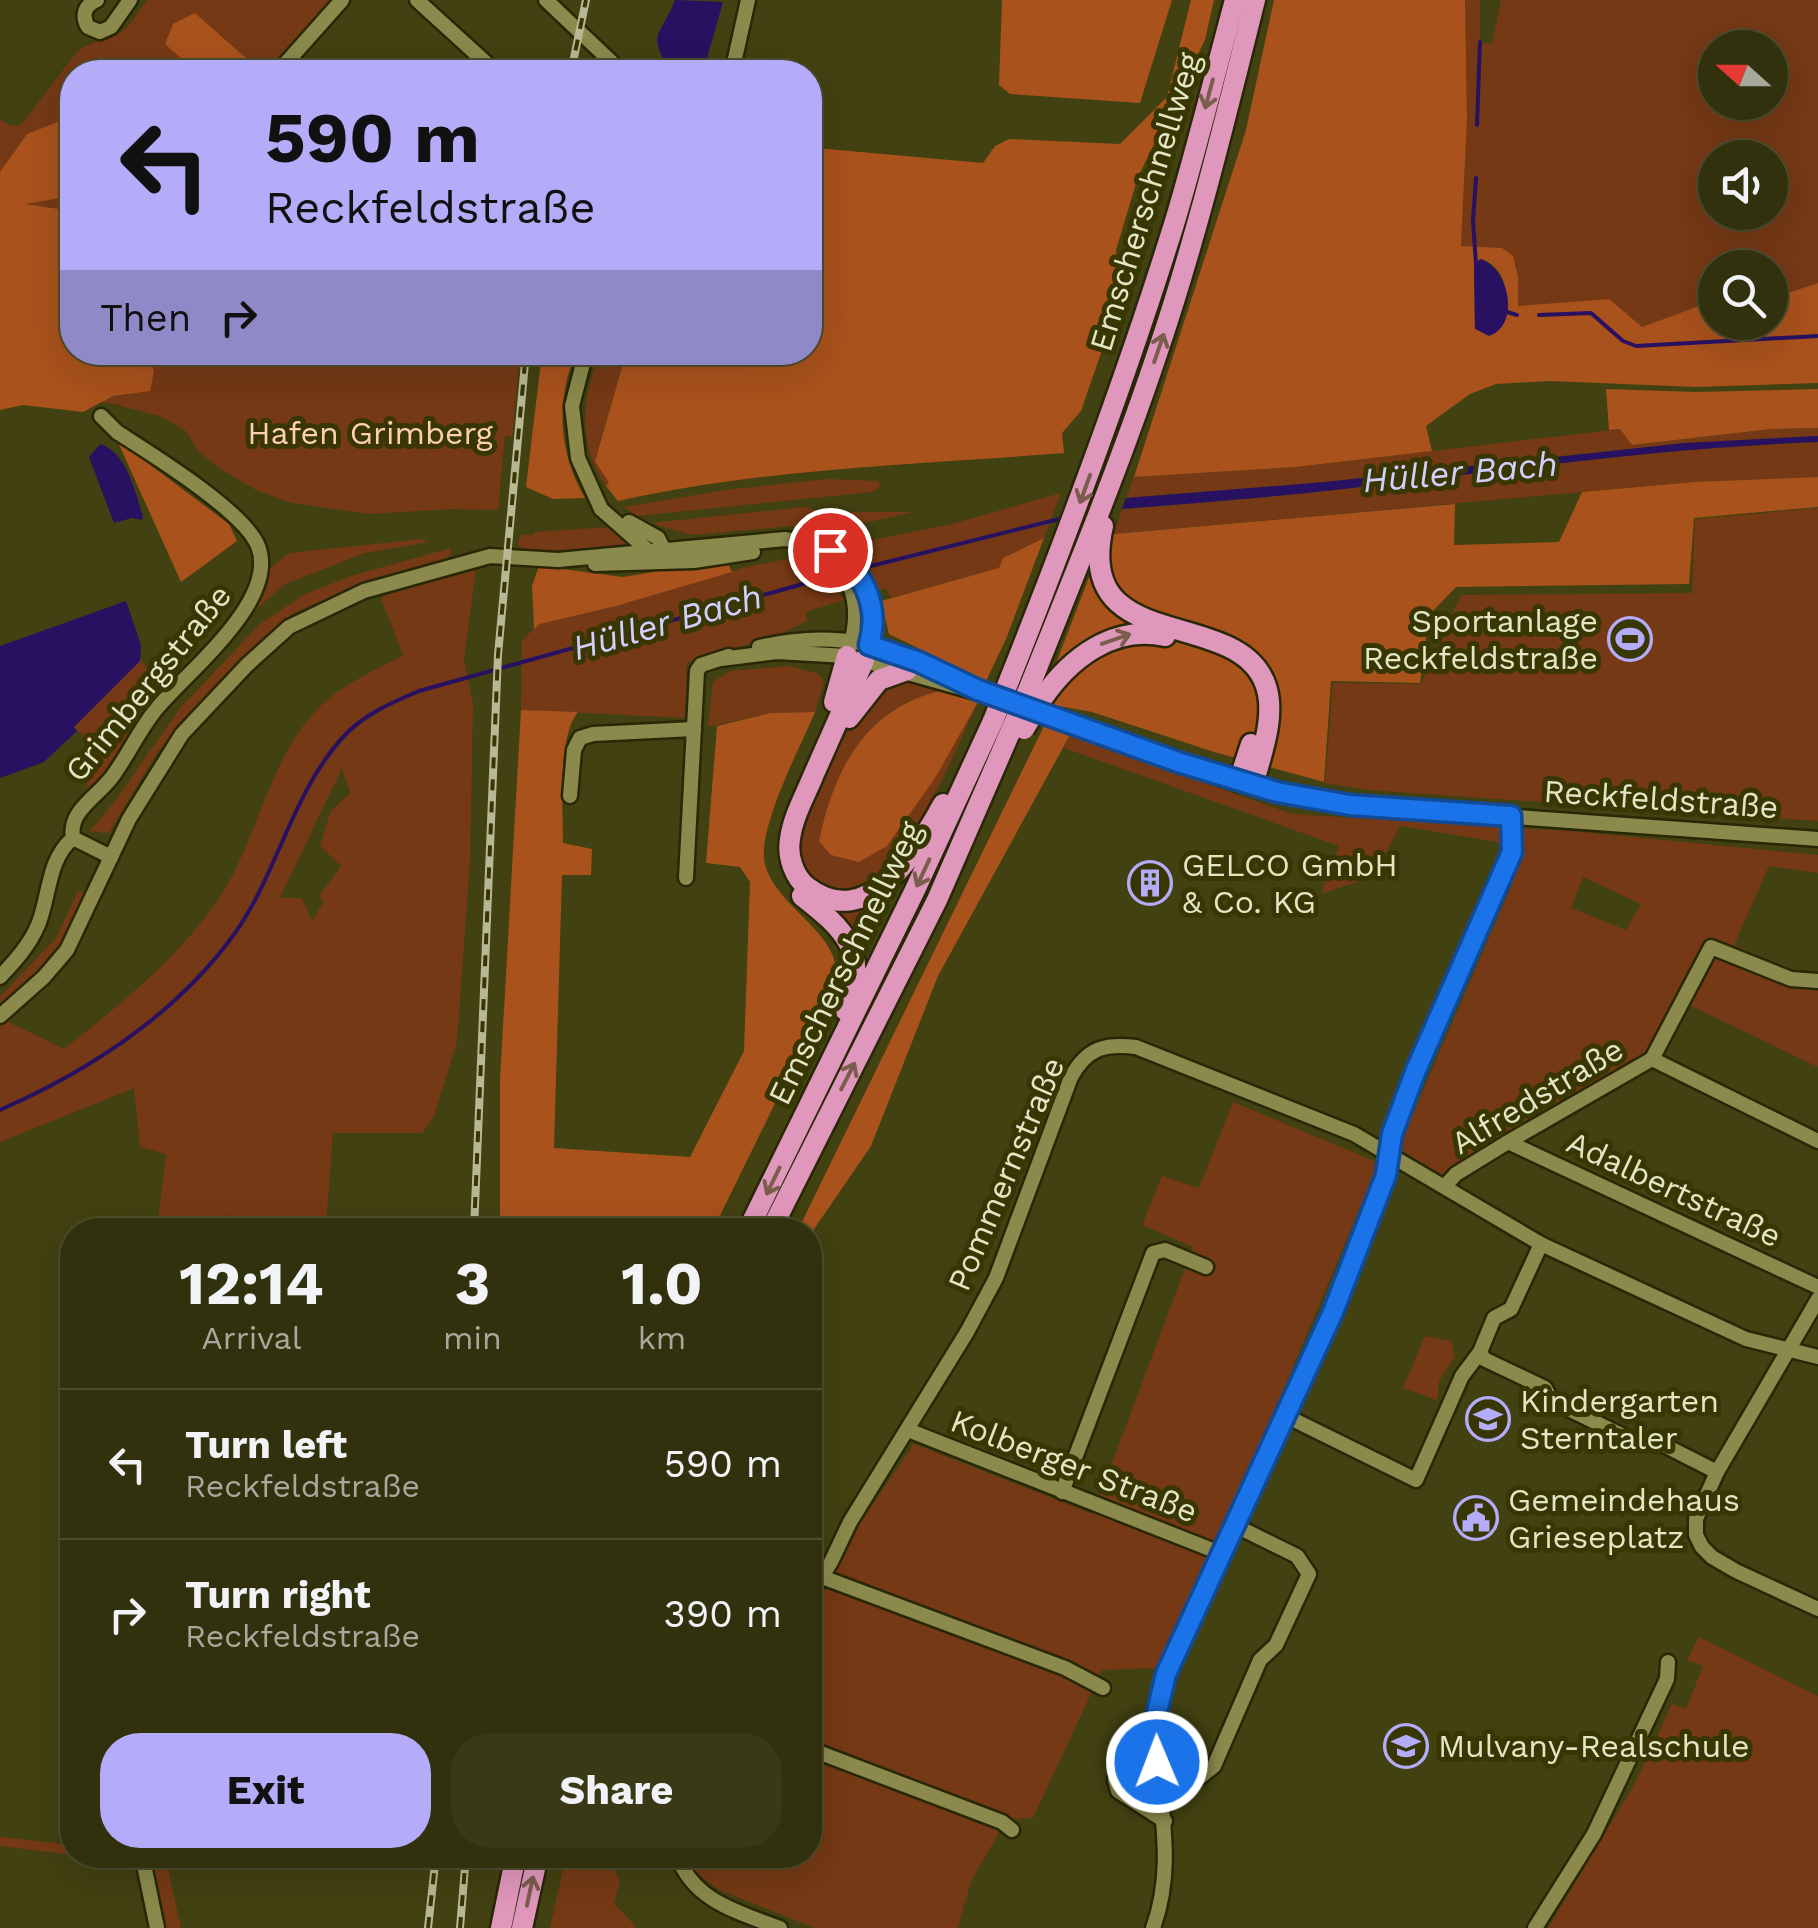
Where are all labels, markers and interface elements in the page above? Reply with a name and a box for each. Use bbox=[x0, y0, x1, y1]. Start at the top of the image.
north arrow bbox=[1698, 30, 1788, 120]
map controls bbox=[1698, 30, 1788, 340]
street label: Emscherschnellweg bbox=[1082, 47, 1209, 356]
one-way arrow bbox=[1199, 78, 1218, 109]
text: 590 m bbox=[265, 97, 480, 179]
icon: left bbox=[100, 100, 230, 230]
button: sound bbox=[1698, 140, 1788, 230]
text: Reckfeldstraße bbox=[265, 181, 595, 234]
button: search bbox=[1698, 250, 1788, 340]
icon: right bbox=[211, 290, 266, 345]
text: Then bbox=[100, 296, 191, 340]
one-way arrow bbox=[1151, 332, 1169, 364]
park label: Hafen Grimberg bbox=[247, 414, 494, 452]
water label: Hüller Bach bbox=[1361, 443, 1559, 501]
one-way arrow bbox=[1075, 472, 1093, 503]
pin bbox=[788, 508, 873, 593]
icon: arrive bbox=[803, 523, 858, 578]
water label: Hüller Bach bbox=[567, 575, 767, 669]
street label: Grimbergstraße bbox=[57, 577, 239, 789]
place label: Sportanlage Reckfeldstraße bbox=[1363, 602, 1598, 677]
sports icon: Sportanlage Reckfeldstraße bbox=[1607, 616, 1653, 662]
one-way arrow bbox=[1100, 629, 1131, 647]
street label: Reckfeldstraße bbox=[1542, 772, 1780, 826]
street label: Emscherschnellweg bbox=[760, 814, 930, 1111]
place label: GELCO GmbH & Co. KG bbox=[1182, 846, 1398, 921]
one-way arrow bbox=[913, 857, 932, 887]
building icon: GELCO GmbH & Co. KG bbox=[1127, 860, 1173, 906]
street label: Alfredstraße bbox=[1444, 1030, 1630, 1162]
street label: Pommernstraße bbox=[940, 1052, 1072, 1296]
one-way arrow bbox=[839, 1062, 858, 1092]
street label: Adalbertstraße bbox=[1561, 1123, 1787, 1255]
one-way arrow bbox=[762, 1165, 781, 1195]
text: 12:14 bbox=[179, 1248, 324, 1319]
text: 3 bbox=[455, 1248, 490, 1319]
text: 1.0 bbox=[621, 1248, 703, 1319]
text: Arrival bbox=[202, 1319, 301, 1357]
text: min bbox=[443, 1319, 502, 1357]
text: km bbox=[638, 1319, 686, 1357]
place label: Kindergarten Sterntaler bbox=[1520, 1382, 1719, 1457]
school or university icon: Kindergarten Sterntaler bbox=[1465, 1396, 1511, 1442]
street label: Kolberger Straße bbox=[945, 1401, 1203, 1531]
text: Turn left bbox=[185, 1423, 347, 1467]
icon: left bbox=[100, 1437, 155, 1492]
text: 590 m bbox=[664, 1442, 782, 1486]
text: Reckfeldstraße bbox=[185, 1467, 420, 1505]
place label: Gemeindehaus Grieseplatz bbox=[1508, 1481, 1740, 1556]
public building icon: Gemeindehaus Grieseplatz bbox=[1453, 1495, 1499, 1541]
text: Turn right bbox=[185, 1573, 371, 1617]
icon: right bbox=[100, 1587, 155, 1642]
text: 390 m bbox=[664, 1592, 782, 1636]
text: Reckfeldstraße bbox=[185, 1617, 420, 1655]
position arrow bbox=[1105, 1710, 1209, 1814]
school or university icon: Mulvany-Realschule bbox=[1383, 1723, 1429, 1769]
place label: Mulvany-Realschule bbox=[1438, 1727, 1749, 1765]
button: Exit bbox=[100, 1733, 431, 1848]
button: Share bbox=[451, 1733, 782, 1848]
one-way arrow bbox=[522, 1876, 540, 1908]

